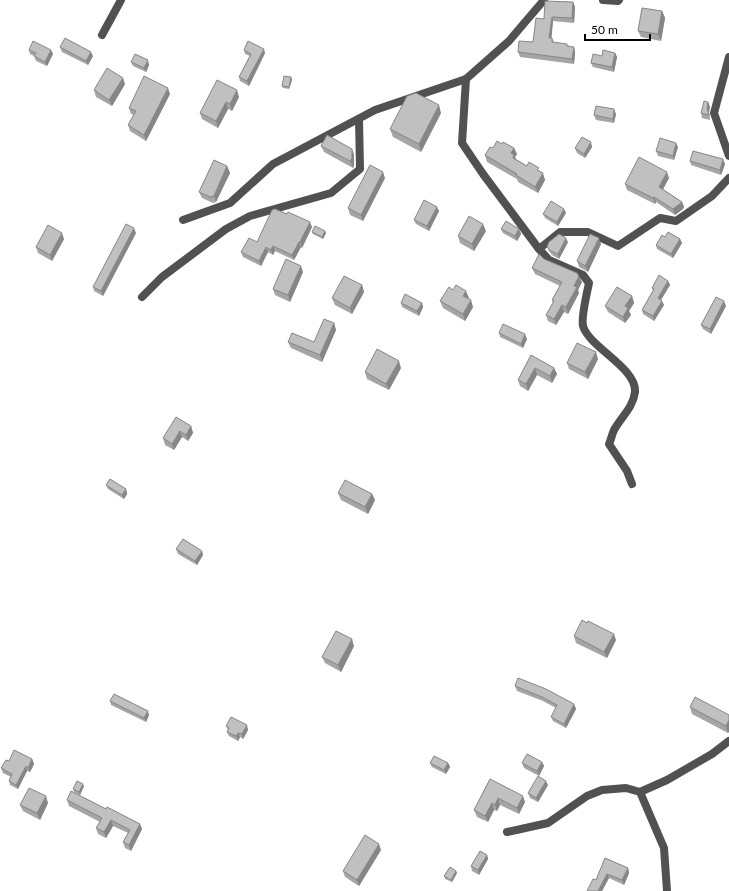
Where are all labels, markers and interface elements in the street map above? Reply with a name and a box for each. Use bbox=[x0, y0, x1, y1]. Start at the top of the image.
scale bar bbox=[585, 16, 650, 42]
text: 50 m bbox=[591, 22, 618, 37]

